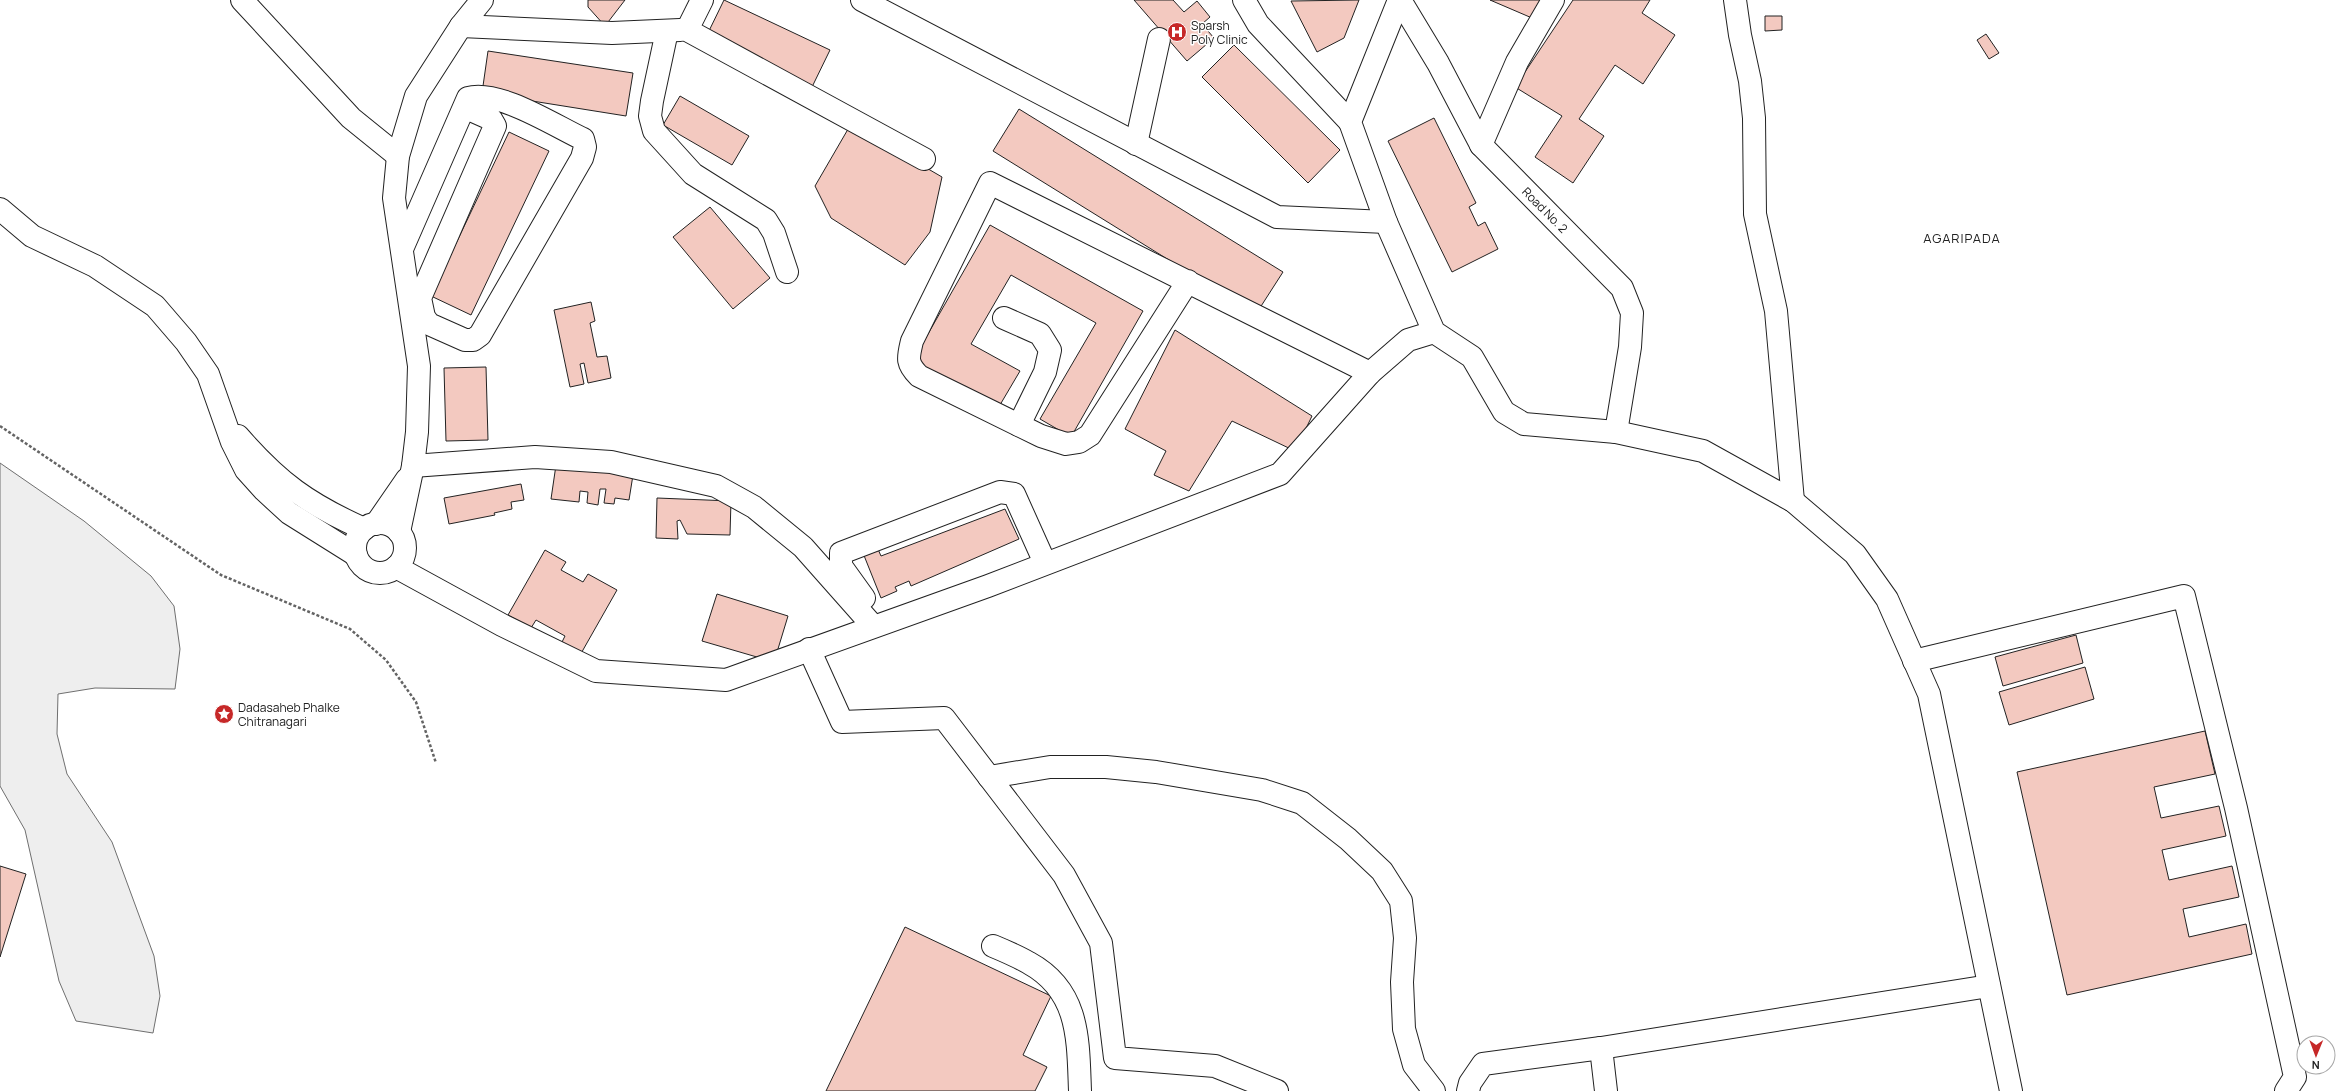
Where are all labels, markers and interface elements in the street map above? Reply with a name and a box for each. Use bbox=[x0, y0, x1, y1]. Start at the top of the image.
place label: Sparsh Poly Clinic bbox=[1191, 17, 1248, 48]
hospital icon: Sparsh Poly Clinic bbox=[1166, 21, 1188, 43]
street label: Road No. 2 bbox=[1518, 183, 1572, 237]
district label: AGARIPADA bbox=[1923, 229, 2001, 247]
place label: Dadasaheb Phalke Chitranagari bbox=[238, 699, 340, 730]
place icon: Dadasaheb Phalke Chitranagari bbox=[213, 703, 235, 725]
north arrow bbox=[2296, 1035, 2336, 1075]
text: N bbox=[2312, 1058, 2320, 1073]

